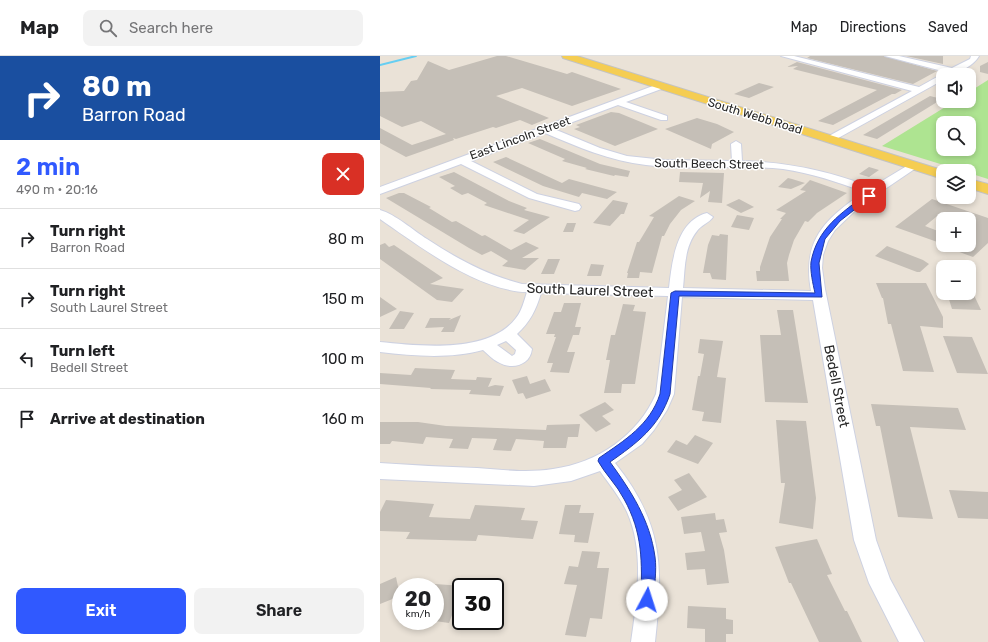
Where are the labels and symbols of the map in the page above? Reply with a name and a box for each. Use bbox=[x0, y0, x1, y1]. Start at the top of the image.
street label: South Webb Road bbox=[706, 95, 804, 137]
street label: East Lincoln Street bbox=[468, 113, 572, 163]
street label: South Beech Street bbox=[654, 156, 764, 172]
pin bbox=[852, 179, 886, 213]
street label: South Laurel Street bbox=[526, 280, 654, 301]
street label: Bedell Street bbox=[820, 343, 853, 429]
speed limit sign: 30 bbox=[452, 578, 504, 630]
position arrow bbox=[626, 579, 668, 621]

